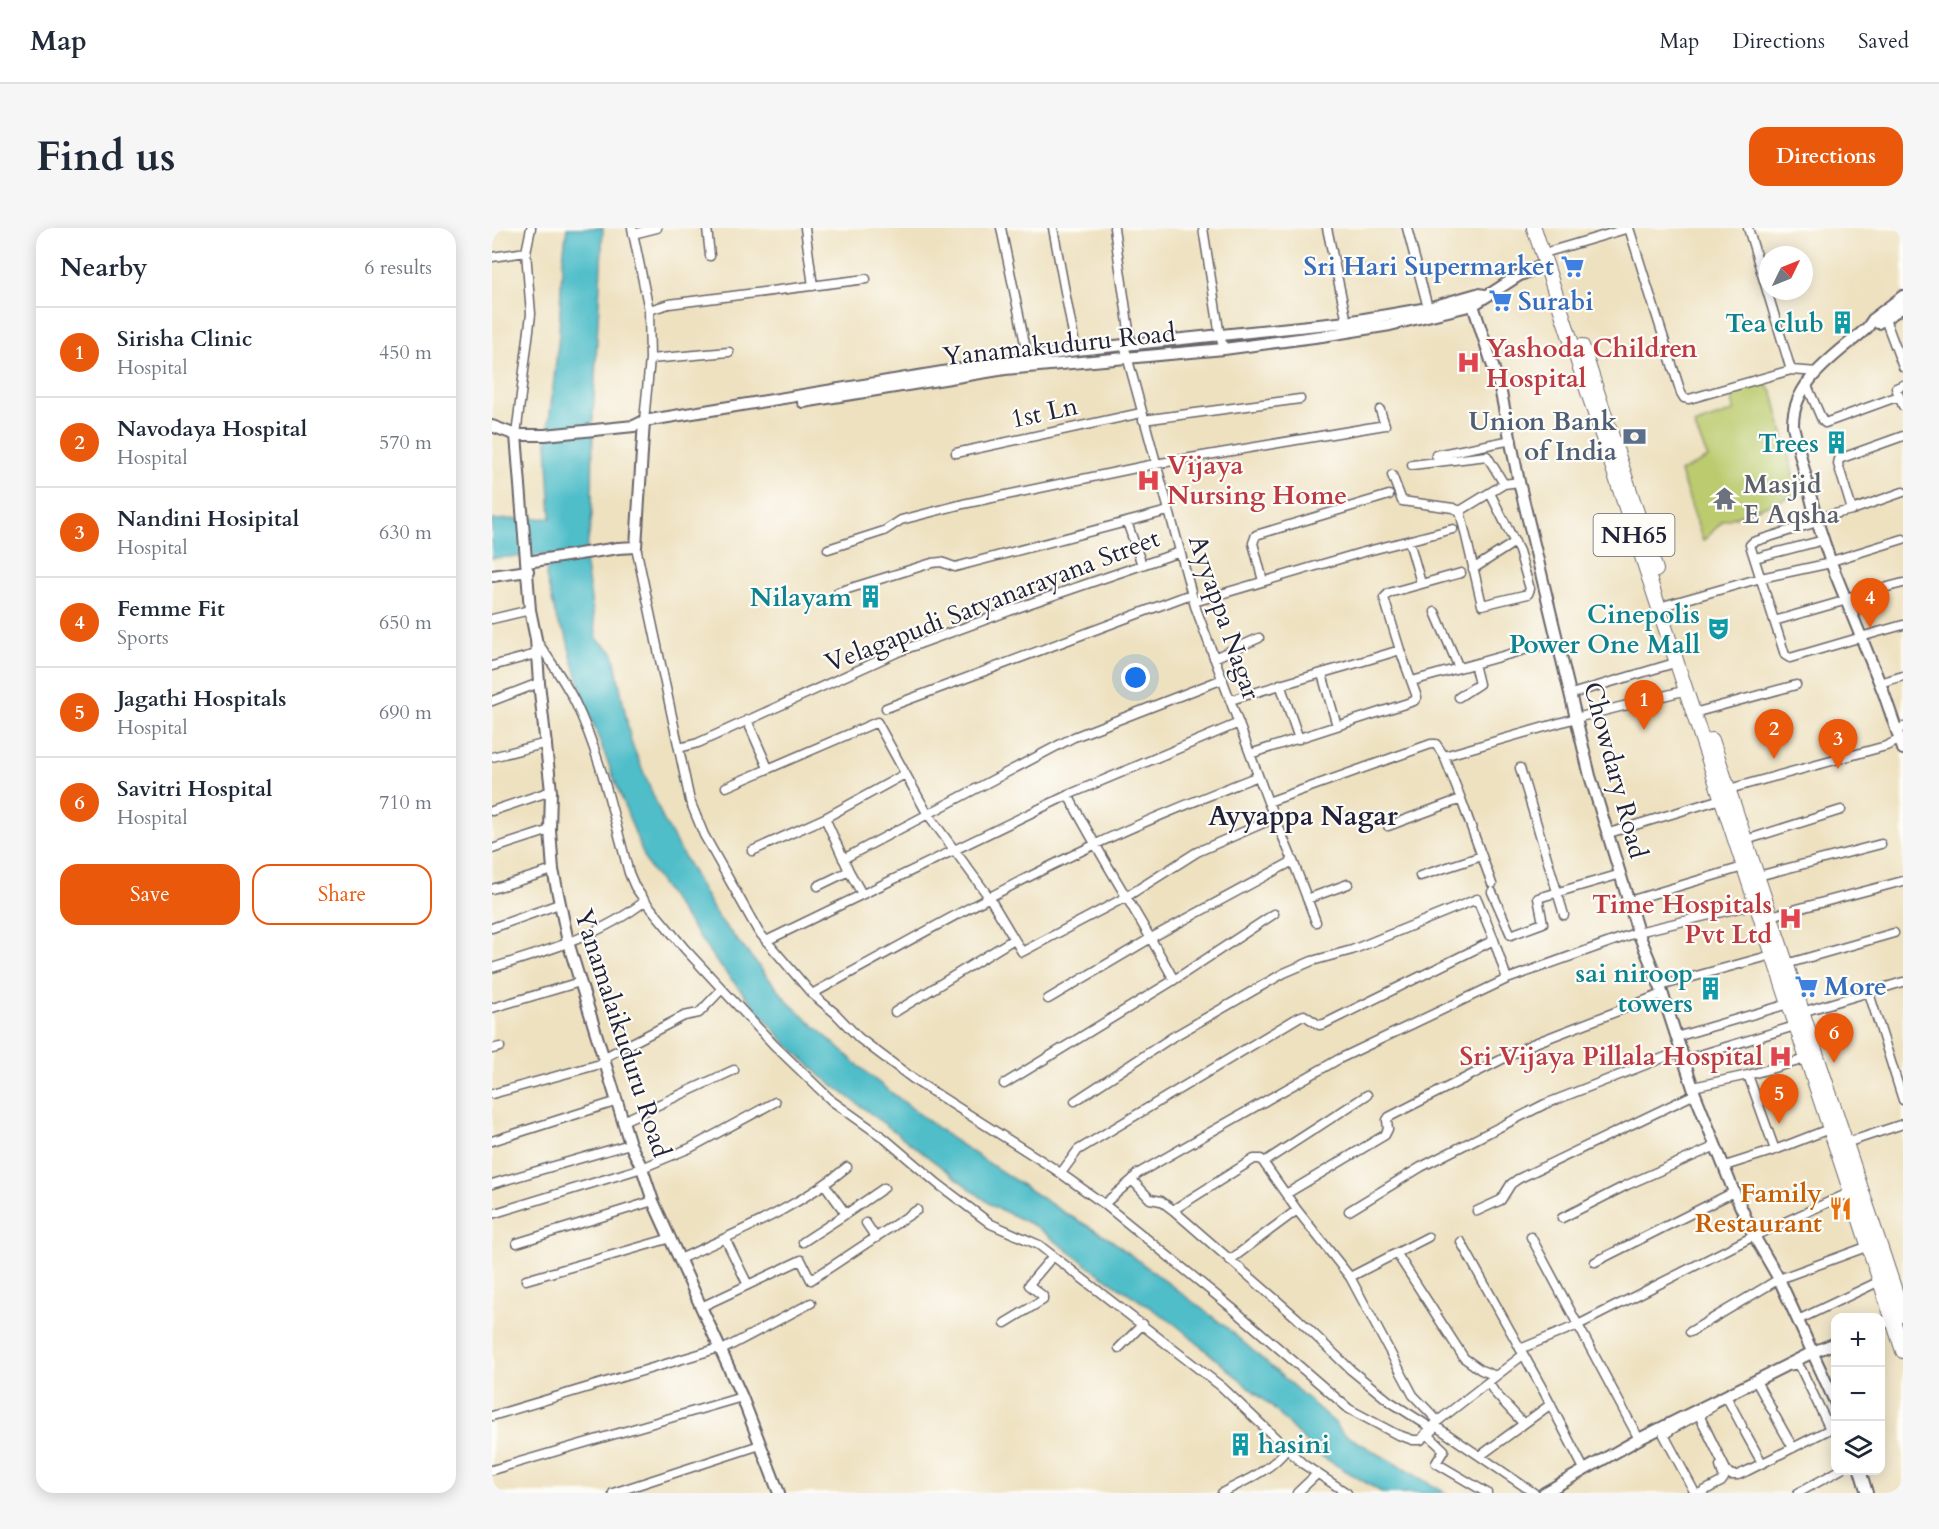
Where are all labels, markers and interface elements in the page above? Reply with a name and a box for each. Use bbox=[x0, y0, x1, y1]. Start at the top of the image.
text: Map bbox=[30, 22, 87, 60]
text: Map bbox=[1659, 27, 1699, 56]
text: Directions bbox=[1732, 27, 1825, 56]
text: Saved bbox=[1858, 27, 1909, 56]
button: Directions bbox=[1749, 127, 1903, 186]
text: Find us bbox=[36, 128, 176, 185]
north arrow bbox=[1759, 246, 1813, 300]
place label: Sri Hari Supermarket bbox=[1303, 249, 1554, 284]
text: Nearby bbox=[60, 250, 148, 285]
supermarket icon: Sri Hari Supermarket bbox=[1559, 253, 1585, 279]
text: 6 results bbox=[364, 254, 432, 281]
place label: Surabi bbox=[1518, 284, 1594, 319]
supermarket icon: Surabi bbox=[1487, 288, 1513, 314]
place label: Tea club bbox=[1725, 306, 1824, 341]
building icon: Tea club bbox=[1829, 310, 1855, 336]
street label: Yanamakuduru Road bbox=[941, 315, 1177, 374]
text: Sirisha Clinic bbox=[117, 324, 252, 354]
place label: Yashoda Children Hospital bbox=[1486, 331, 1698, 396]
text: 1 bbox=[74, 339, 85, 366]
text: 450 m bbox=[379, 339, 432, 366]
hospital icon: Yashoda Children Hospital bbox=[1455, 350, 1481, 376]
text: Hospital bbox=[117, 354, 188, 381]
street label: 1st Ln bbox=[1007, 388, 1081, 437]
place label: Union Bank of India bbox=[1468, 404, 1618, 469]
text: Navodaya Hospital bbox=[117, 414, 307, 444]
bank icon: Union Bank of India bbox=[1622, 423, 1648, 449]
place label: Trees bbox=[1758, 426, 1819, 461]
text: 2 bbox=[74, 429, 85, 456]
text: 570 m bbox=[379, 429, 432, 456]
building icon: Trees bbox=[1824, 430, 1850, 456]
text: Hospital bbox=[117, 444, 188, 471]
place label: Vijaya Nursing Home bbox=[1167, 448, 1347, 513]
hospital icon: Vijaya Nursing Home bbox=[1136, 467, 1162, 493]
place label: Masjid E Aqsha bbox=[1743, 467, 1840, 532]
temple icon: Masjid E Aqsha bbox=[1712, 486, 1738, 512]
text: Nandini Hosipital bbox=[117, 504, 299, 534]
road number: NH65 bbox=[1594, 514, 1674, 556]
text: 3 bbox=[74, 519, 85, 546]
text: 630 m bbox=[379, 519, 432, 546]
street label: Velagapudi Satyanarayana Street bbox=[820, 520, 1164, 681]
street label: Ayyappa Nagar bbox=[1180, 530, 1269, 705]
text: Hospital bbox=[117, 534, 188, 561]
pin: 4 bbox=[1850, 578, 1890, 628]
place label: Nilayam bbox=[750, 580, 852, 615]
building icon: Nilayam bbox=[857, 584, 883, 610]
text: Femme Fit bbox=[117, 594, 225, 624]
place label: Cinepolis Power One Mall bbox=[1509, 597, 1700, 662]
text: 4 bbox=[74, 609, 85, 636]
text: 650 m bbox=[379, 609, 432, 636]
theatre icon: Cinepolis Power One Mall bbox=[1705, 616, 1731, 642]
text: Sports bbox=[117, 624, 169, 651]
your location bbox=[1121, 663, 1150, 692]
street label: Chowdary Road bbox=[1575, 678, 1656, 862]
pin: 1 bbox=[1624, 680, 1664, 730]
text: Jagathi Hospitals bbox=[117, 684, 286, 714]
text: 5 bbox=[74, 699, 85, 726]
text: 690 m bbox=[379, 699, 432, 726]
pin: 2 bbox=[1754, 710, 1794, 759]
text: Hospital bbox=[117, 714, 188, 741]
pin: 3 bbox=[1818, 720, 1858, 769]
text: Savitri Hospital bbox=[117, 774, 273, 804]
text: 6 bbox=[74, 789, 85, 816]
text: 710 m bbox=[379, 789, 432, 816]
district label: Ayyappa Nagar bbox=[1208, 798, 1398, 835]
text: Hospital bbox=[117, 804, 188, 831]
button: Save bbox=[60, 864, 240, 925]
button: Share bbox=[252, 864, 432, 925]
place label: Time Hospitals Pvt Ltd bbox=[1592, 887, 1772, 952]
street label: Yanamalaikuduru Road bbox=[566, 904, 679, 1162]
hospital icon: Time Hospitals Pvt Ltd bbox=[1777, 906, 1803, 932]
place label: sai niroop towers bbox=[1576, 956, 1693, 1021]
place label: More bbox=[1824, 969, 1887, 1004]
supermarket icon: More bbox=[1793, 973, 1819, 999]
building icon: sai niroop towers bbox=[1698, 975, 1724, 1001]
pin: 6 bbox=[1814, 1014, 1854, 1063]
place label: Sri Vijaya Pillala Hospital bbox=[1459, 1039, 1763, 1074]
hospital icon: Sri Vijaya Pillala Hospital bbox=[1768, 1043, 1794, 1069]
pin: 5 bbox=[1760, 1074, 1798, 1124]
place label: Family Restaurant bbox=[1695, 1176, 1822, 1241]
restaurant icon: Family Restaurant bbox=[1827, 1195, 1853, 1221]
map controls bbox=[1831, 1313, 1885, 1475]
button: + bbox=[1831, 1313, 1885, 1367]
button: − bbox=[1831, 1367, 1885, 1421]
button: layers bbox=[1831, 1421, 1885, 1475]
place label: hasini bbox=[1258, 1427, 1330, 1462]
building icon: hasini bbox=[1227, 1431, 1253, 1457]

